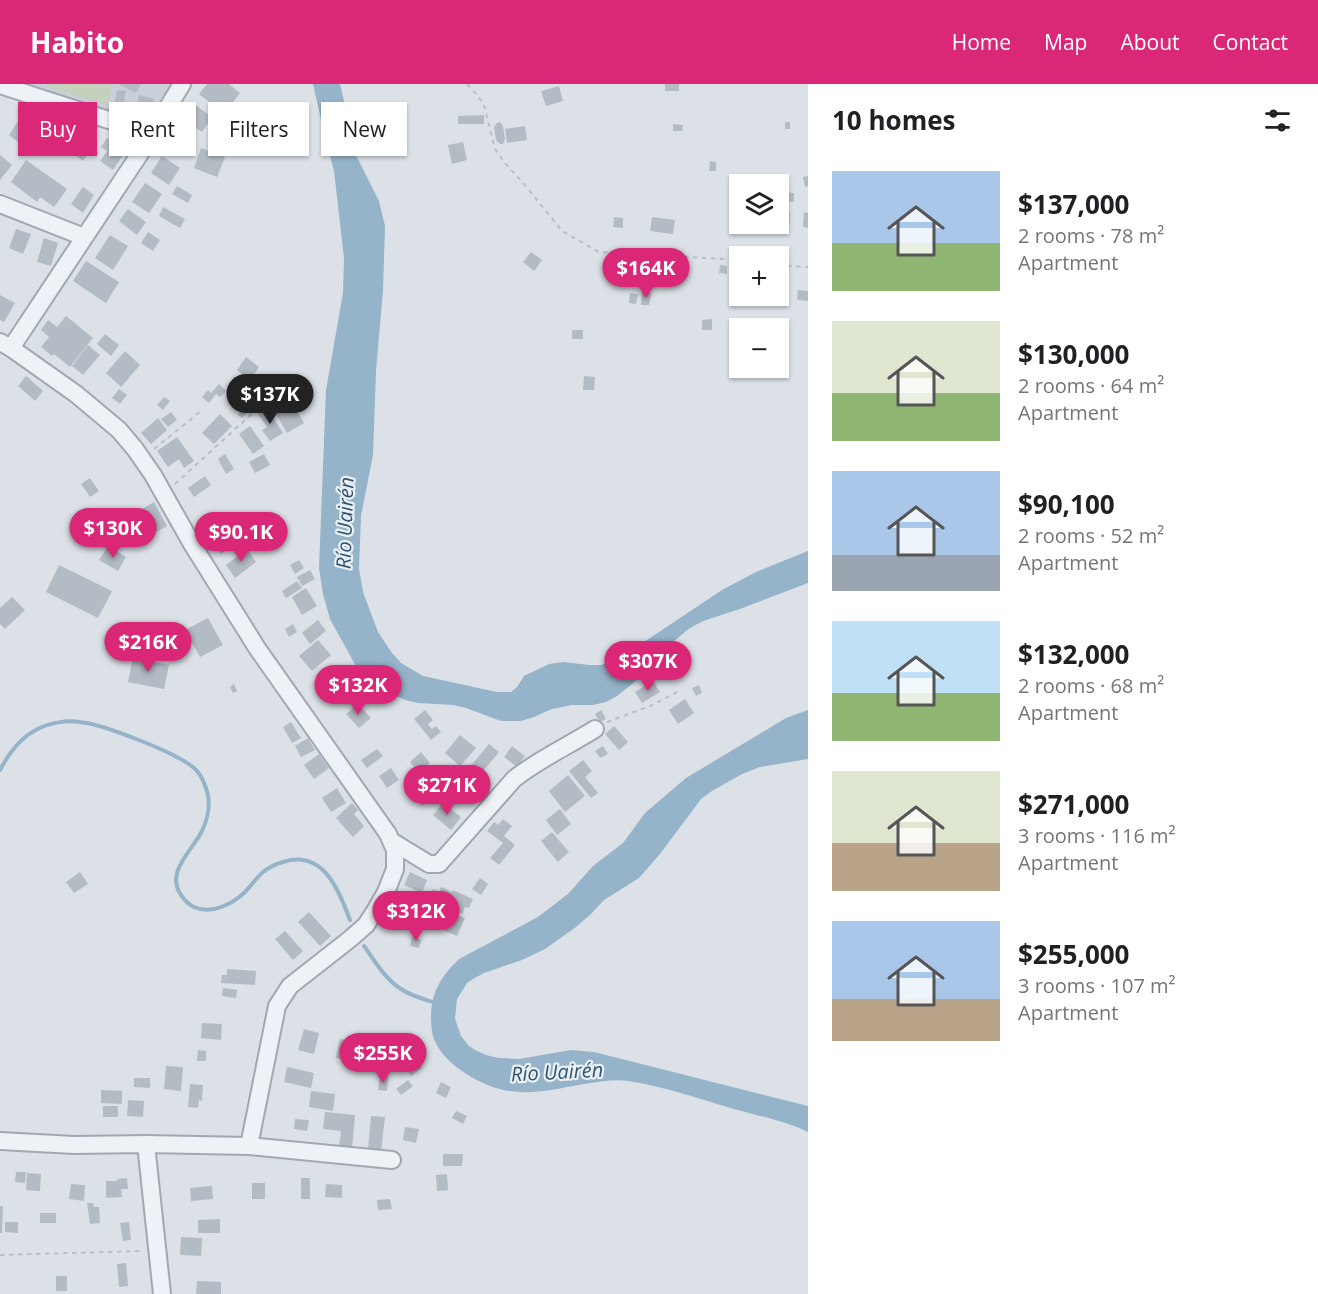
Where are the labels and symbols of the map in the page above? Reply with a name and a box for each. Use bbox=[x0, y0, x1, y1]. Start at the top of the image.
pin: $164K bbox=[604, 248, 688, 299]
pin: $137K bbox=[228, 374, 312, 425]
water label: Río Uairén bbox=[329, 476, 360, 570]
pin: $130K bbox=[71, 508, 155, 559]
pin: $90.1K bbox=[192, 512, 290, 563]
pin: $216K bbox=[106, 622, 190, 673]
pin: $307K bbox=[606, 641, 690, 692]
pin: $132K bbox=[316, 665, 400, 716]
pin: $271K bbox=[405, 765, 489, 816]
pin: $312K bbox=[374, 891, 458, 942]
pin: $255K bbox=[341, 1033, 425, 1084]
water label: Río Uairén bbox=[510, 1056, 604, 1087]

